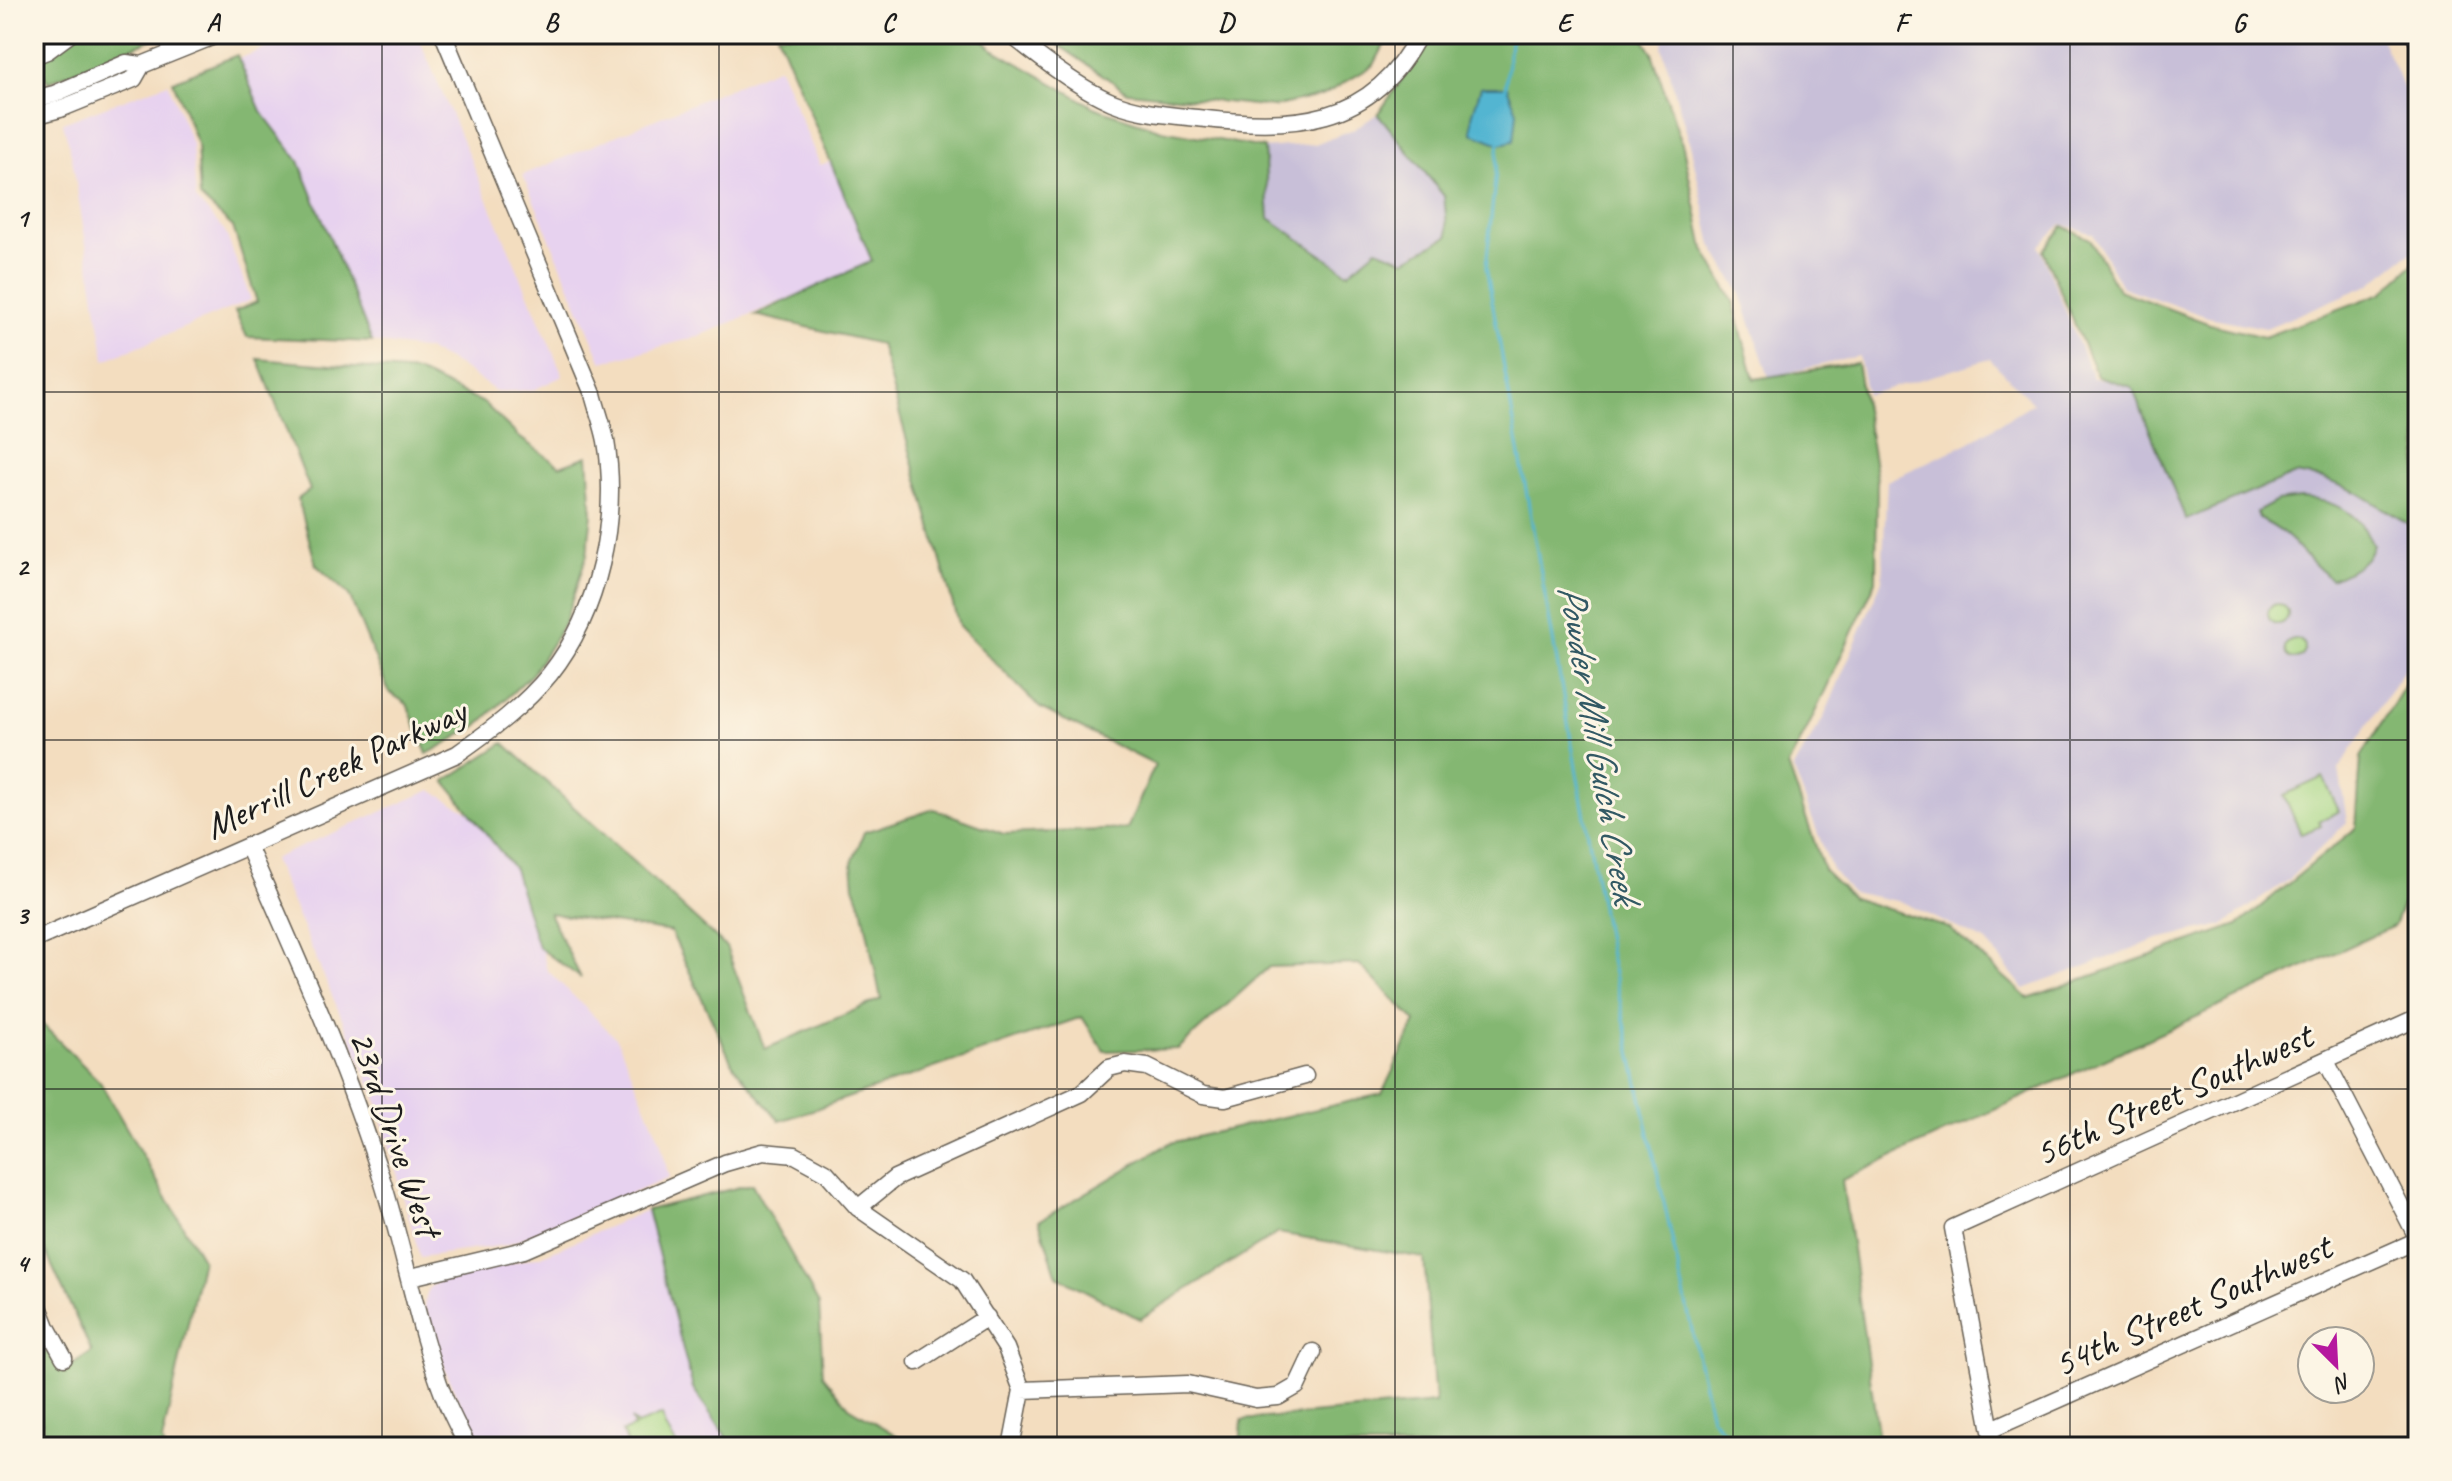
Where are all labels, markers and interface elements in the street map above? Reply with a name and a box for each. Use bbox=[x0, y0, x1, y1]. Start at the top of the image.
text: A bbox=[206, 6, 221, 39]
text: B bbox=[544, 6, 560, 39]
text: C bbox=[882, 6, 898, 39]
text: D bbox=[1218, 6, 1236, 39]
text: E bbox=[1557, 6, 1575, 39]
text: F bbox=[1895, 6, 1913, 39]
text: G bbox=[2233, 6, 2249, 39]
text: 1 bbox=[16, 202, 31, 235]
text: 2 bbox=[16, 550, 30, 583]
water label: Powder Mill Gulch Creek bbox=[1546, 580, 1653, 912]
street label: Merrill Creek Parkway bbox=[197, 686, 476, 849]
text: 3 bbox=[16, 899, 30, 932]
street label: 56th Street Southwest bbox=[2027, 1011, 2322, 1177]
street label: 23rd Drive West bbox=[338, 1024, 454, 1247]
street label: 54th Street Southwest bbox=[2046, 1222, 2341, 1388]
text: 4 bbox=[16, 1247, 31, 1280]
north arrow bbox=[2296, 1325, 2376, 1405]
text: N bbox=[2329, 1367, 2356, 1399]

